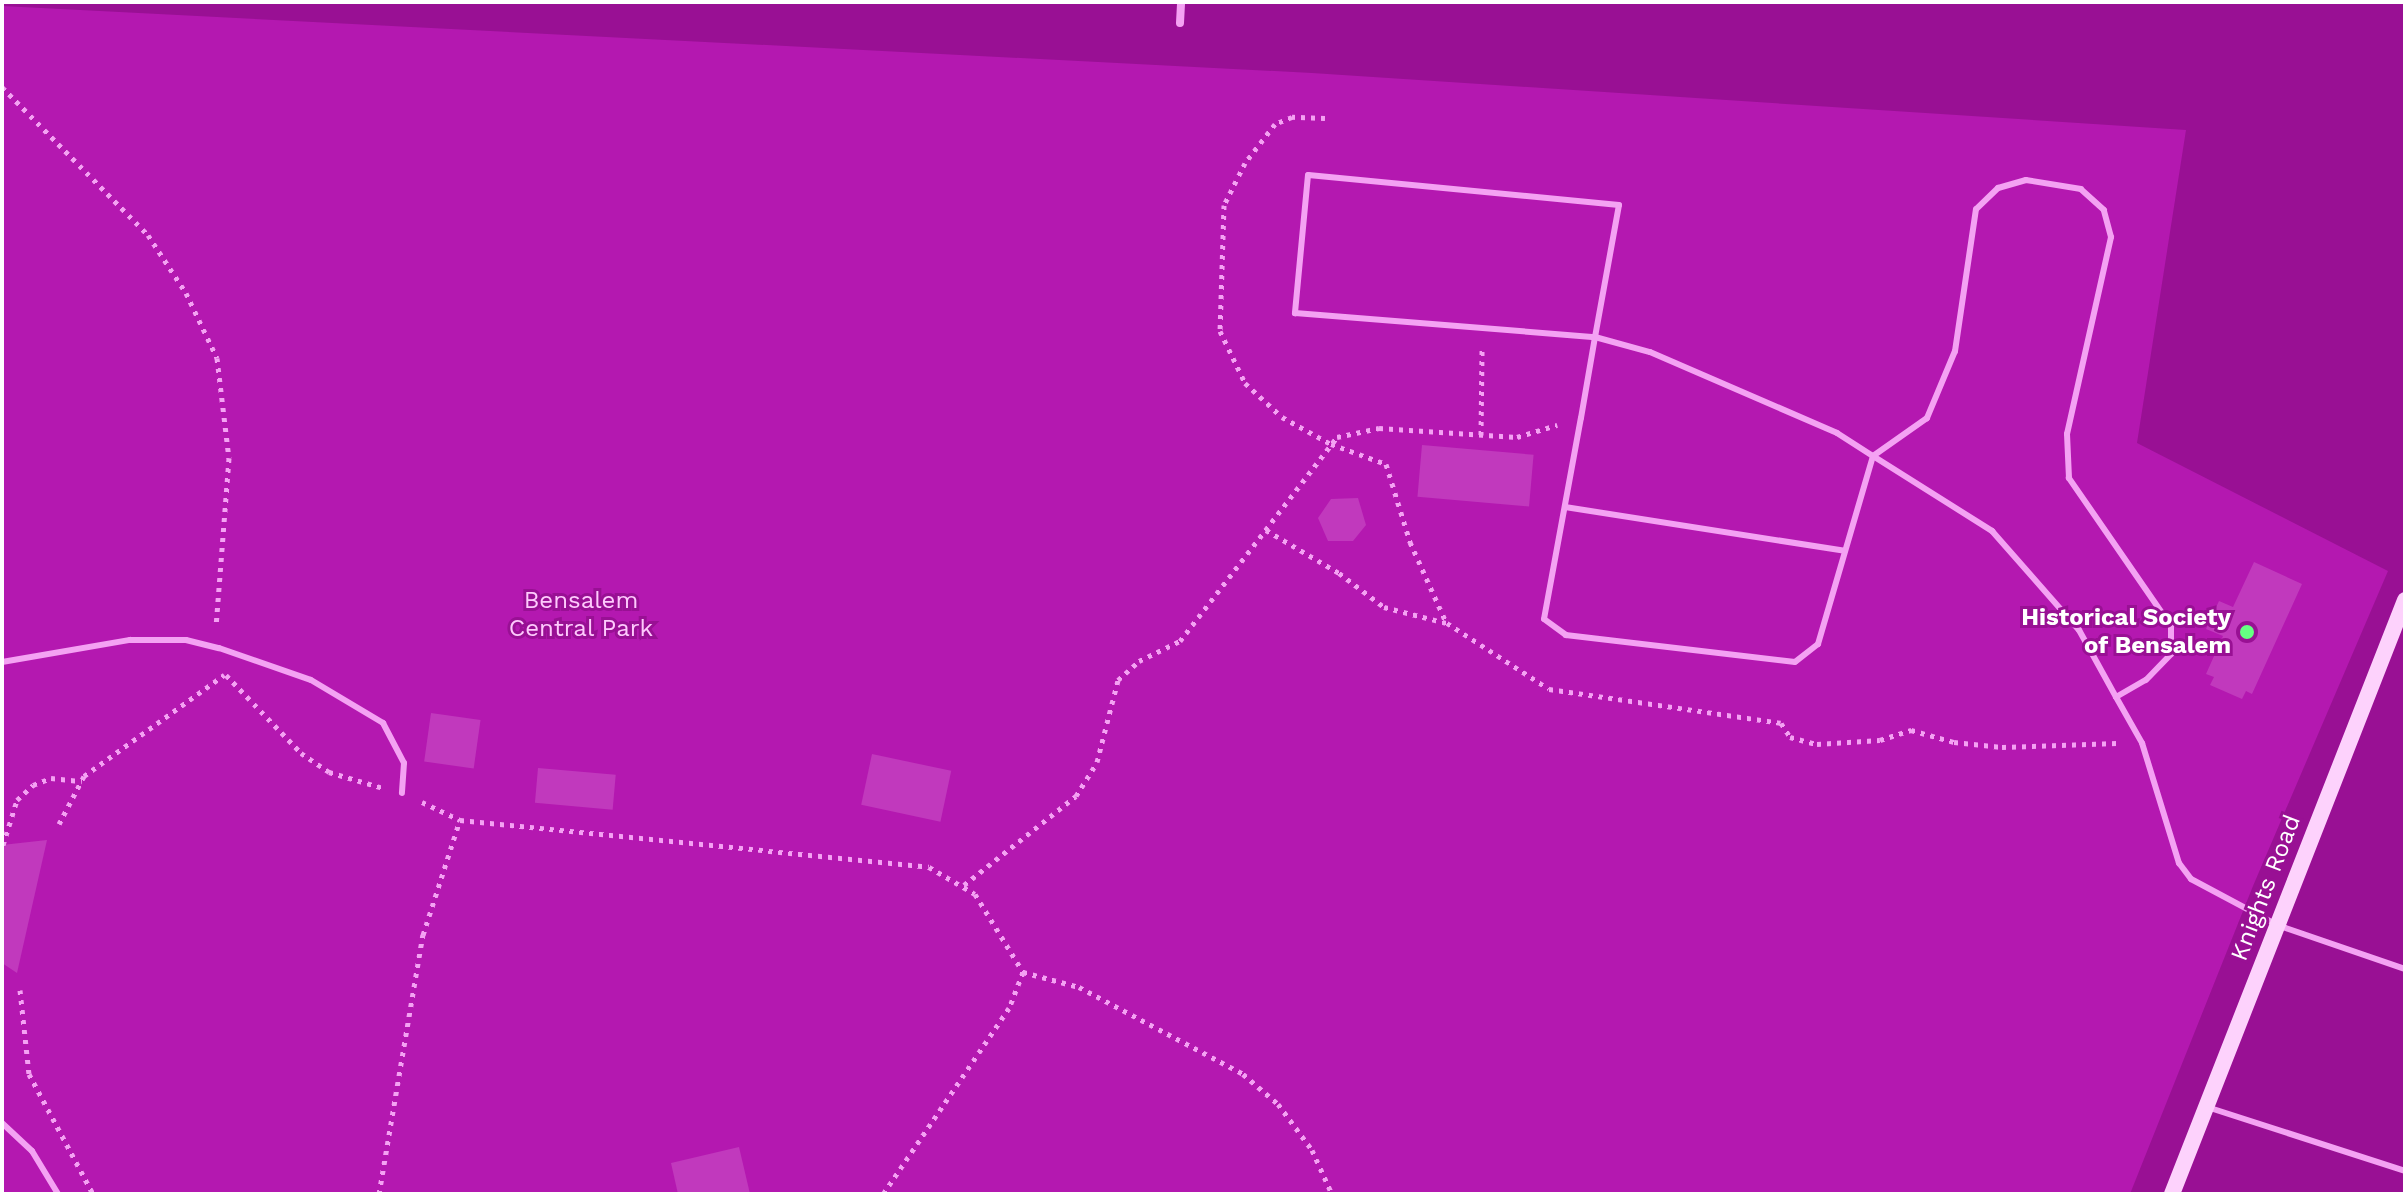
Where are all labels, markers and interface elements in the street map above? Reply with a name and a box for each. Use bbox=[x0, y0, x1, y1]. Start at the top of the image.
park label: Bensalem Central Park bbox=[508, 587, 654, 643]
place label: Historical Society of Bensalem bbox=[2021, 604, 2231, 660]
marker: Historical Society of Bensalem bbox=[2238, 623, 2256, 641]
street label: Knights Road bbox=[2225, 811, 2307, 965]

